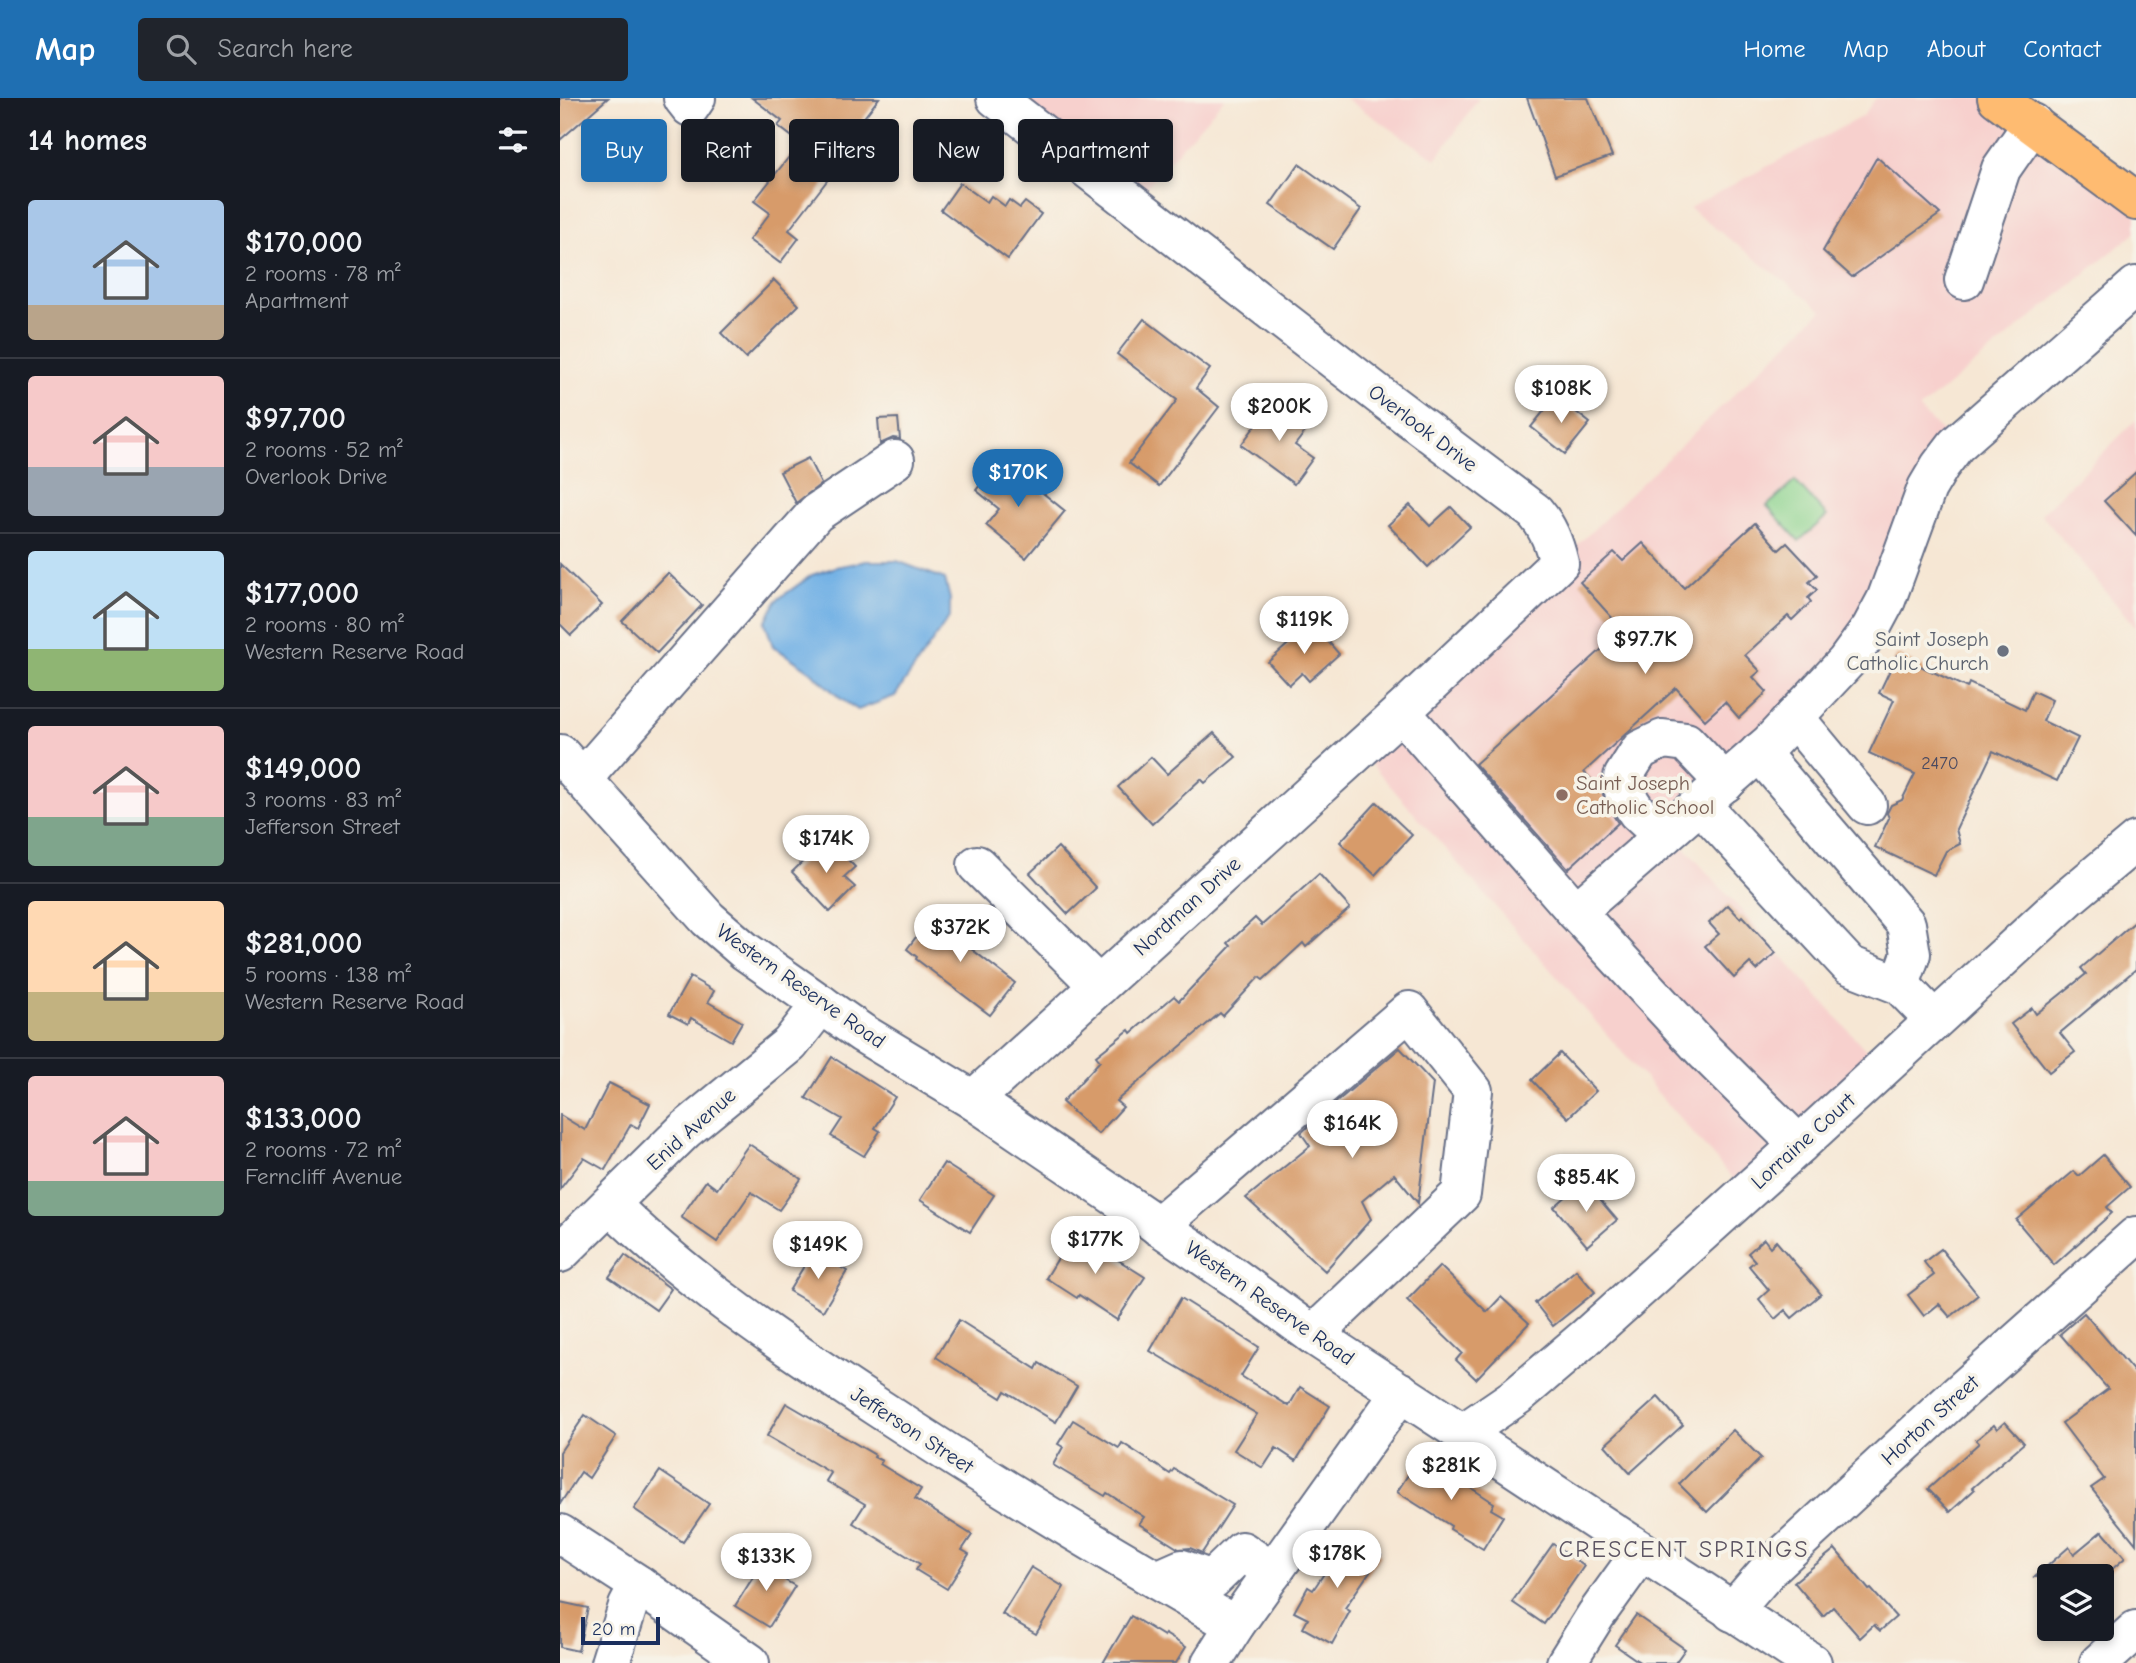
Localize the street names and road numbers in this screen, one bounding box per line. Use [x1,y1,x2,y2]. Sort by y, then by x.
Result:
street label: Overlook Drive [1364,379,1482,477]
street label: Nordman Drive [1129,852,1245,960]
street label: Western Reserve Road [712,919,890,1053]
street label: Enid Avenue [642,1083,740,1175]
street label: Lorraine Court [1746,1087,1861,1194]
street label: Western Reserve Road [1181,1236,1359,1370]
street label: Horton Street [1877,1369,1984,1470]
street label: Jefferson Street [846,1381,979,1479]

